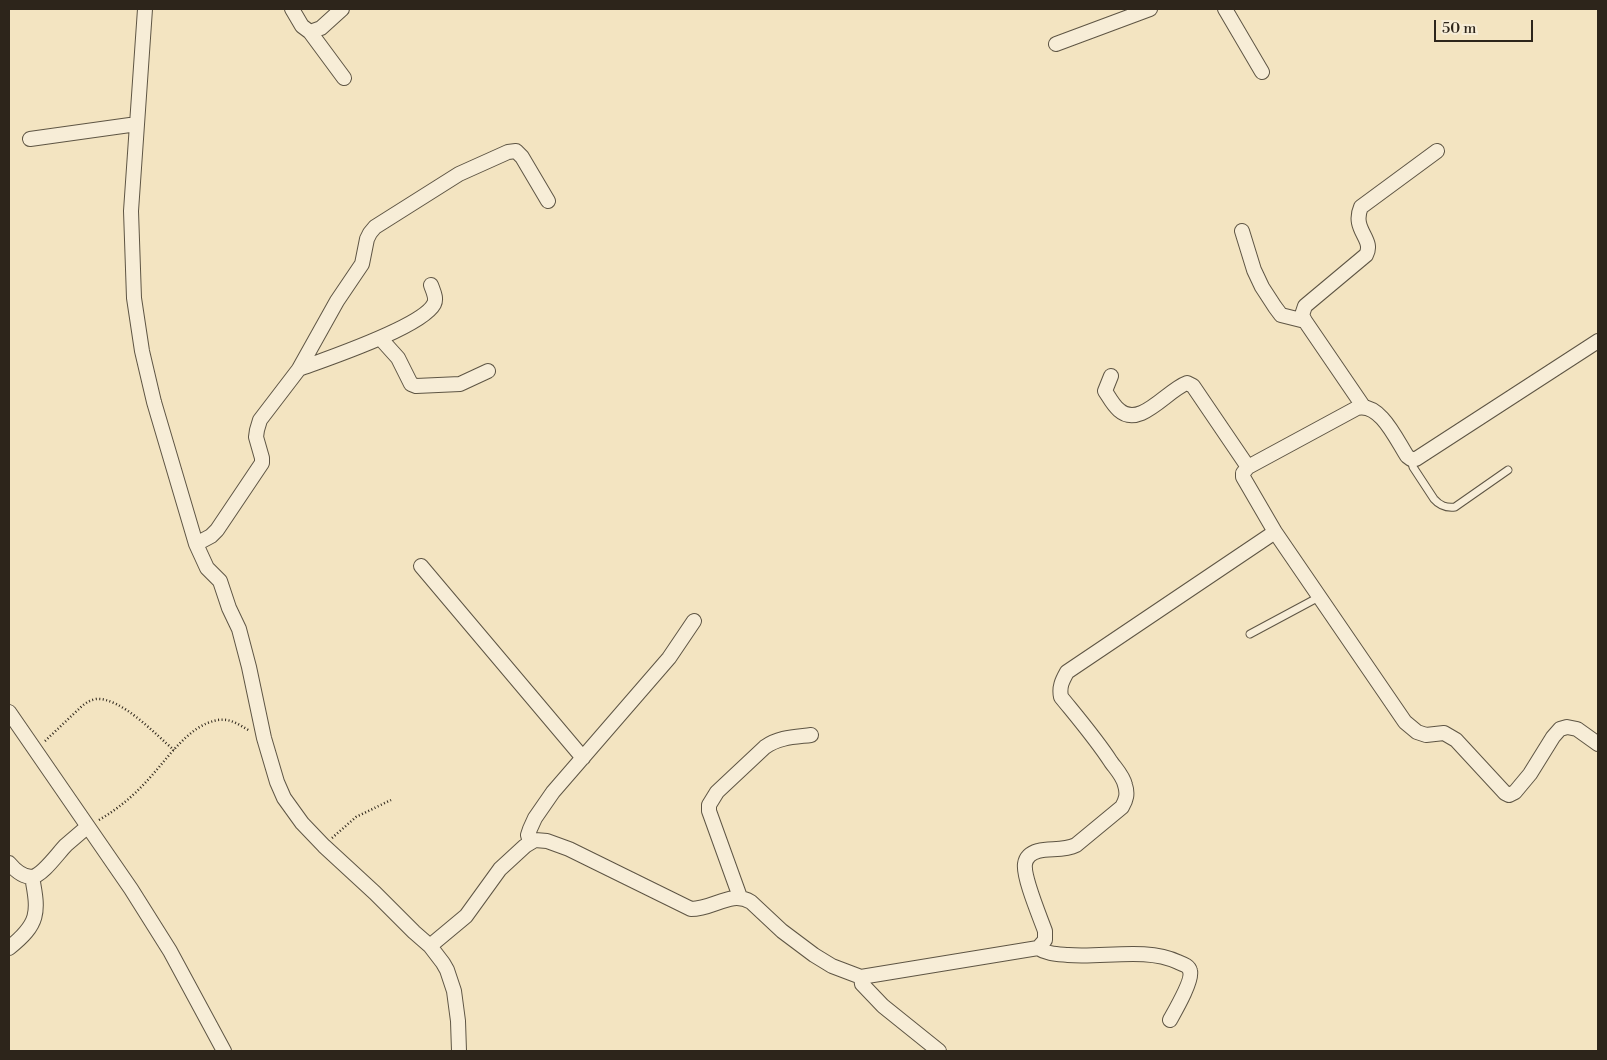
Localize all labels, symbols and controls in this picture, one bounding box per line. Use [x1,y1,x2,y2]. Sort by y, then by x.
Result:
scale bar [1437,10,1536,42]
text: 50 m [1442,19,1476,38]

